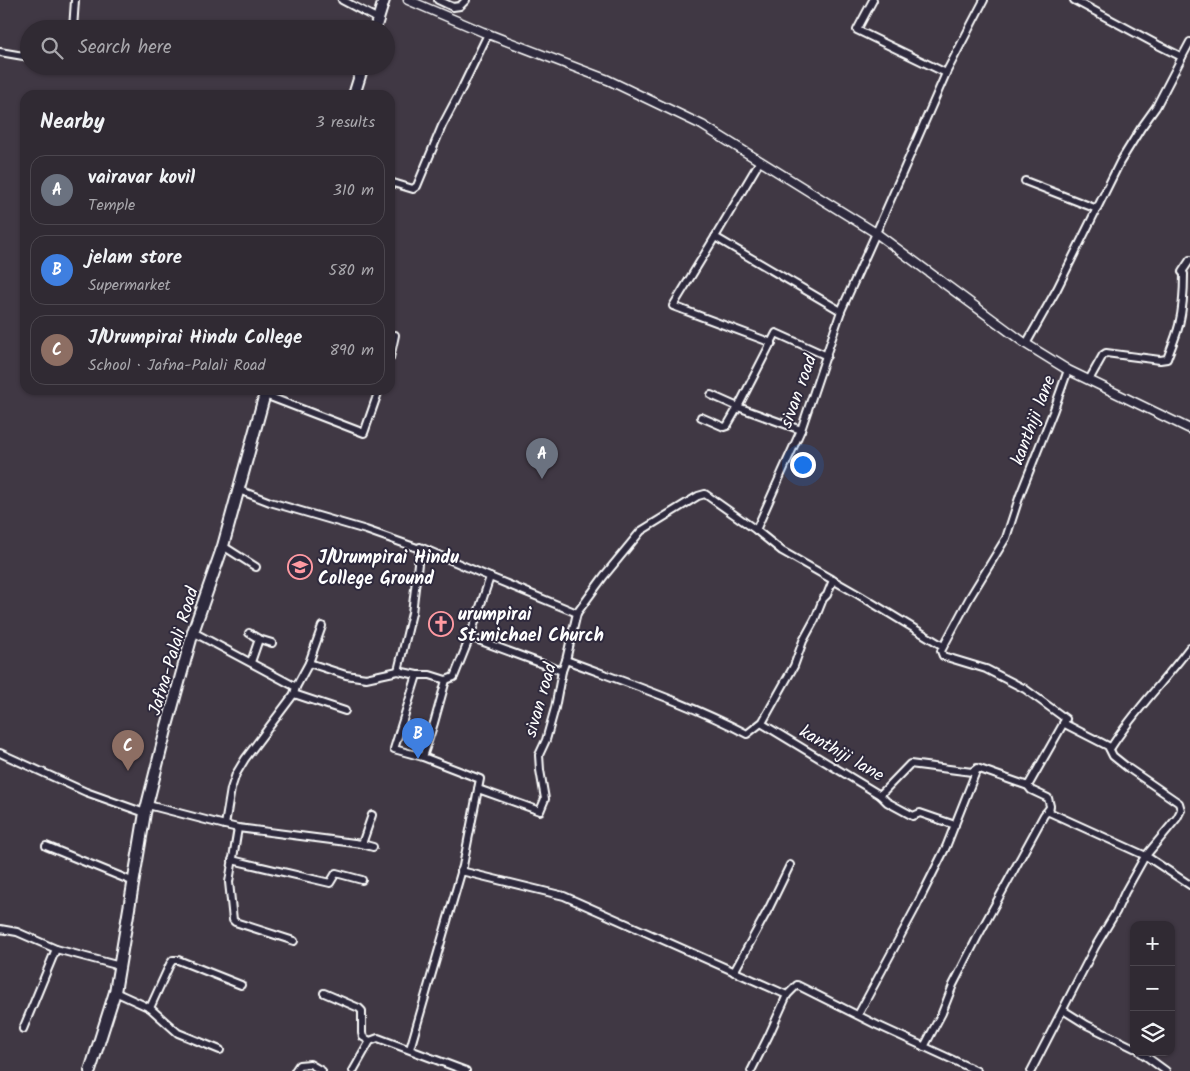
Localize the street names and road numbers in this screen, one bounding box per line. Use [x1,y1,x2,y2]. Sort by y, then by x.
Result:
street label: sivan road [773,350,826,432]
street label: kanthiji lane [1004,371,1065,470]
street label: Jafna-Palali Road [141,583,208,719]
street label: sivan road [517,659,566,741]
street label: kanthiji lane [793,718,889,790]

